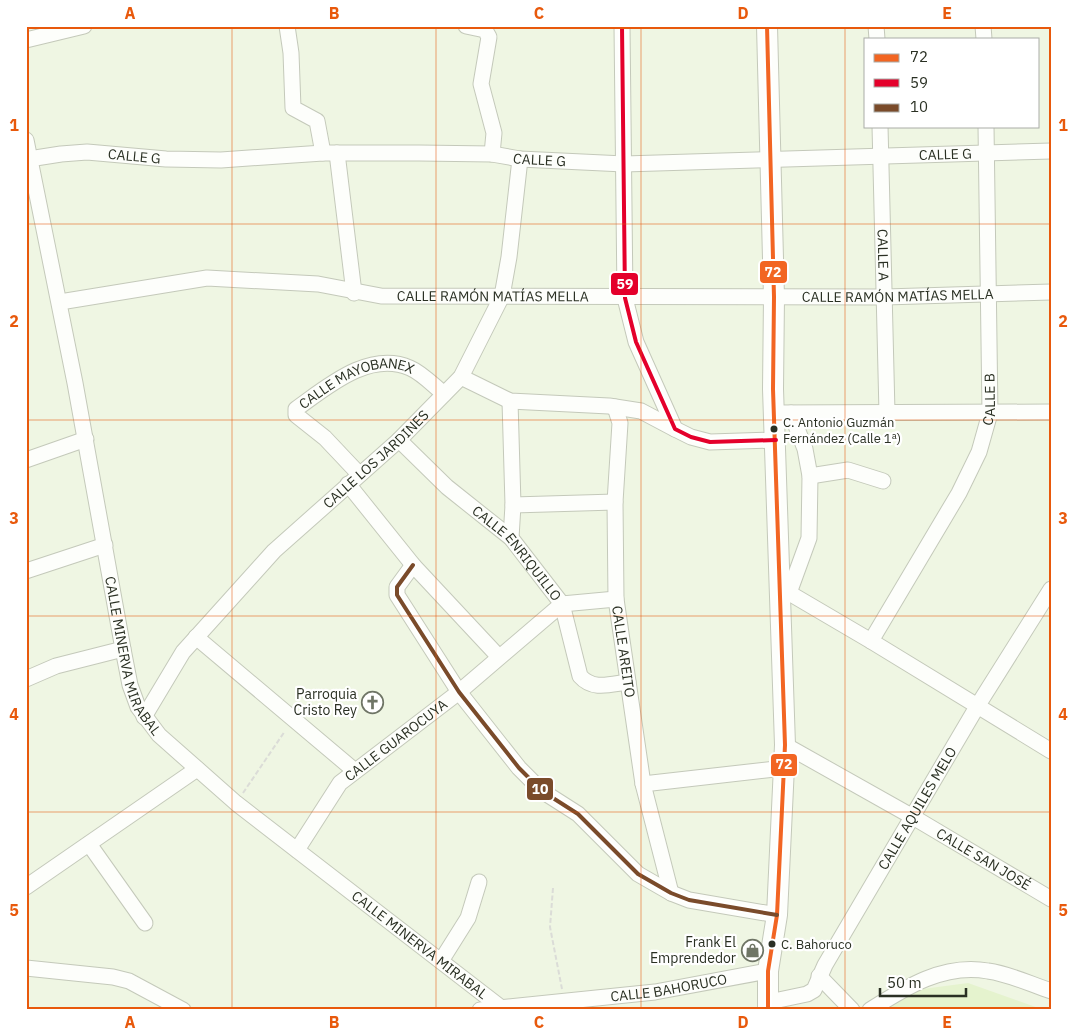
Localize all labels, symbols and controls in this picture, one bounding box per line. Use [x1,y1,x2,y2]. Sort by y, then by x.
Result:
text: A [125,3,136,23]
text: B [329,3,340,23]
text: C [534,3,544,23]
text: D [737,3,749,23]
text: E [942,3,952,23]
legend [864,38,1040,128]
text: 72 [910,47,928,66]
text: 59 [910,73,928,92]
text: 10 [910,97,928,116]
text: 1 [9,115,19,135]
text: 1 [1058,115,1068,135]
street label: CALLE G [919,144,972,164]
street label: CALLE G [107,145,162,167]
street label: CALLE G [512,149,566,170]
street label: CALLE A [874,229,893,281]
line badge: 72 [759,260,788,284]
text: 72 [765,263,781,281]
line badge: 59 [610,272,639,296]
text: 59 [617,275,633,293]
street label: CALLE RAMÓN MATÍAS MELLA [802,285,994,306]
street label: CALLE RAMÓN MATÍAS MELLA [397,286,589,305]
text: 2 [9,311,19,331]
text: 2 [1058,311,1068,331]
street label: CALLE MAYOBANEX [295,354,418,413]
street label: CALLE B [978,373,999,427]
street label: CALLE LOS JARDINES [319,406,433,512]
place label: C. Antonio Guzmán Fernández (Calle 1ª) [783,414,901,447]
marker: C. Antonio Guzmán Fernández (Calle 1ª) [769,424,779,434]
street label: CALLE ENRIQUILLO [468,502,565,605]
text: 3 [9,508,19,528]
text: 3 [1058,508,1068,528]
street label: CALLE MINERVA MIRABAL [101,575,165,739]
street label: CALLE AREITO [608,604,639,699]
place label: Parroquia Cristo Rey [294,685,358,719]
church icon: Parroquia Cristo Rey [361,690,385,714]
street label: CALLE GUAROCUYA [341,695,451,785]
text: 4 [9,704,19,724]
text: 4 [1058,704,1068,724]
street label: CALLE AQUILES MELO [874,743,960,873]
line badge: 72 [770,753,798,777]
text: 72 [776,755,792,773]
line badge: 10 [526,777,554,801]
text: 10 [532,780,548,798]
street label: CALLE SAN JOSÉ [933,824,1035,894]
street label: CALLE MINERVA MIRABAL [348,887,491,1003]
text: 5 [9,900,19,920]
text: 5 [1058,900,1068,920]
place label: Frank El Emprendedor [650,933,736,967]
place label: C. Bahoruco [781,936,852,953]
shop icon: Frank El Emprendedor [740,938,764,962]
marker: C. Bahoruco [767,939,777,949]
scale bar [880,966,966,998]
street label: CALLE BAHORUCO [610,970,728,1006]
text: 50 m [887,973,922,992]
text: A [125,1012,136,1032]
text: B [329,1012,340,1032]
text: C [534,1012,544,1032]
text: D [737,1012,749,1032]
text: E [942,1012,952,1032]

